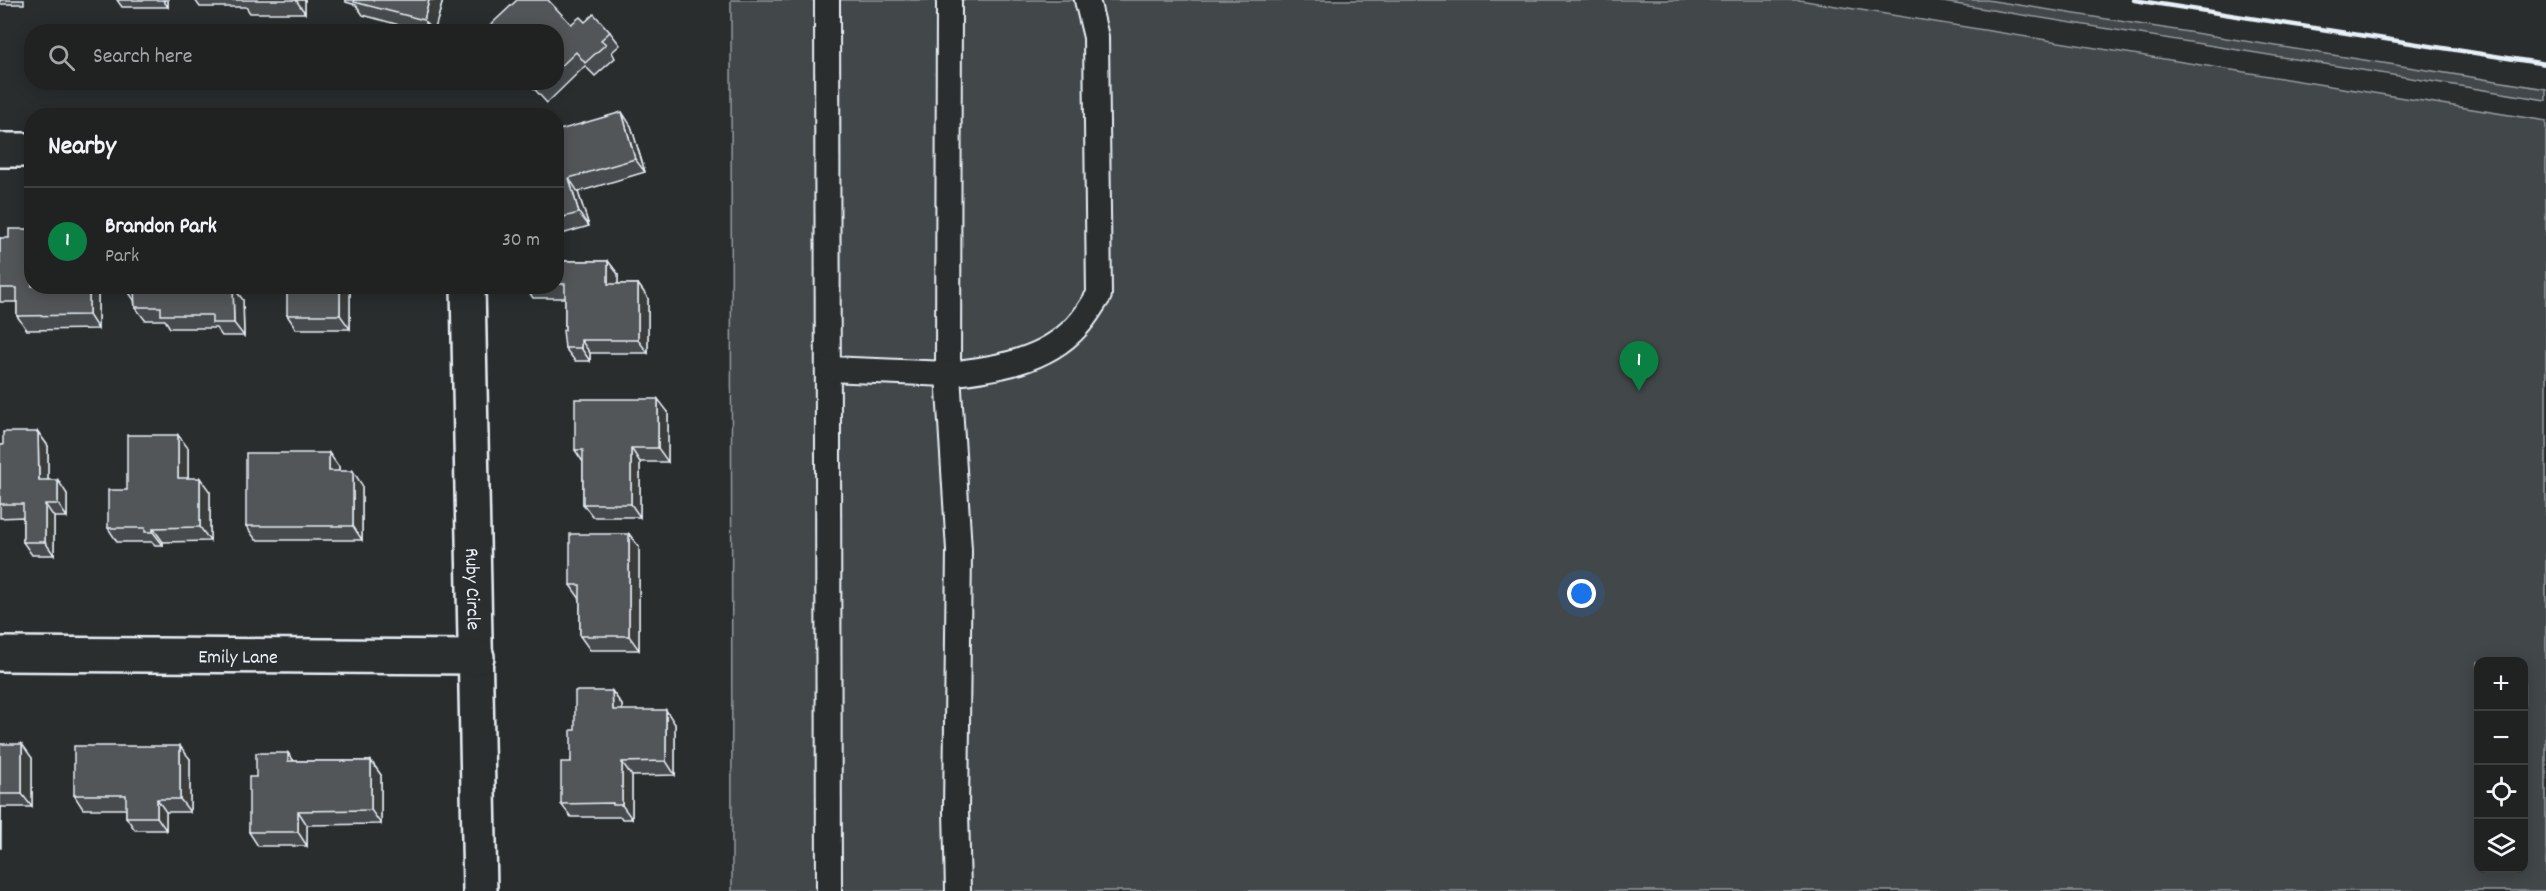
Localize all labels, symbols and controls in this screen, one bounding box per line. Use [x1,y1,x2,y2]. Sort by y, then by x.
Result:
search box [24,24,564,90]
icon: search [45,41,78,74]
text: Search here [93,42,192,73]
text: Nearby [48,129,116,166]
text: Brandon Park [105,212,217,243]
text: 1 [65,227,70,255]
text: 30 m [502,227,540,255]
text: Park [105,243,139,271]
pin: 1 [1620,342,1658,391]
street label: Ruby Circle [456,548,486,631]
your location [1567,579,1596,608]
street label: Emily Lane [198,644,278,673]
map controls [2474,657,2528,873]
button: + [2474,657,2528,711]
button: − [2474,711,2528,765]
button: locate [2474,765,2528,819]
button: layers [2474,819,2528,873]

